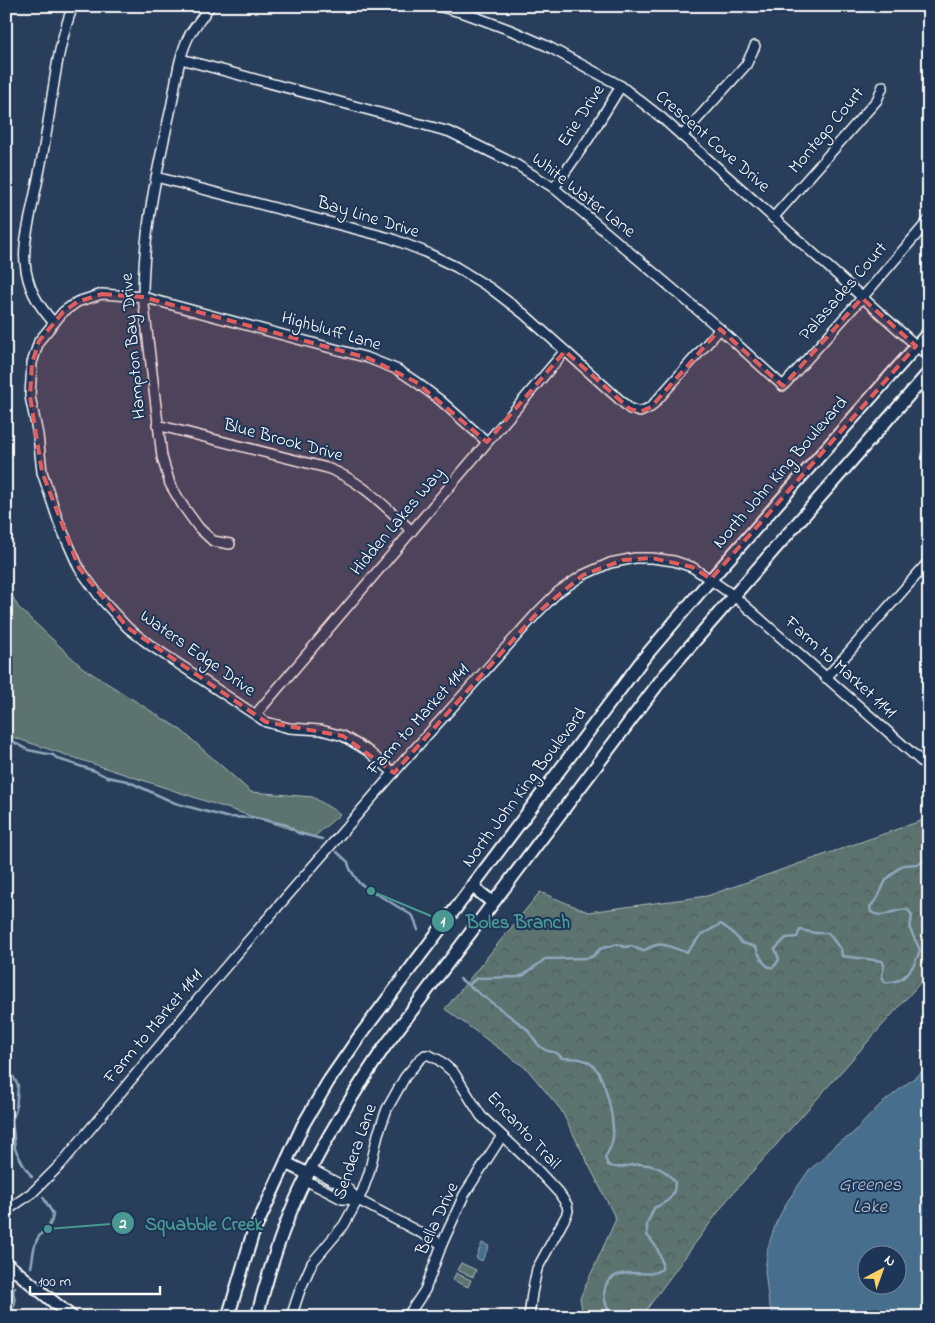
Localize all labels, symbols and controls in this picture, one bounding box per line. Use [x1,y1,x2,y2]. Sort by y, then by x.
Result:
street label: Erie Drive [552,79,612,152]
street label: Montego Court [783,82,872,181]
street label: Crescent Cove Drive [649,85,776,200]
street label: White Water Lane [526,147,641,245]
street label: Bay Line Drive [313,190,423,246]
street label: Palasades Court [794,237,894,347]
street label: Hampton Bay Drive [115,271,153,420]
street label: Highbluff Lane [278,305,385,360]
street label: North John King Boulevard [707,391,855,556]
street label: Blue Brook Drive [219,412,347,470]
street label: Hidden Lakes Way [345,462,451,582]
street label: Waters Edge Drive [133,604,261,705]
street label: Farm to Market 1141 [778,610,902,726]
street label: Farm to Market 1141 [361,658,477,782]
street label: North John King Boulevard [456,703,595,874]
callout: Boles Branch [431,904,580,938]
text: Boles Branch [465,910,570,937]
text: 1 [441,911,446,933]
street label: Farm to Market 1141 [98,964,210,1091]
street label: Encanto Trail [480,1086,566,1176]
street label: Sendera Lane [327,1100,385,1203]
water label: Greenes Lake [839,1172,902,1221]
street label: Bella Drive [409,1177,467,1261]
callout: Squabble Creek [110,1206,274,1240]
text: Squabble Creek [145,1212,264,1239]
text: 2 [118,1213,127,1235]
north arrow [858,1246,908,1296]
text: N [879,1250,900,1272]
scale bar [30,1263,160,1295]
text: 100 m [38,1271,71,1293]

